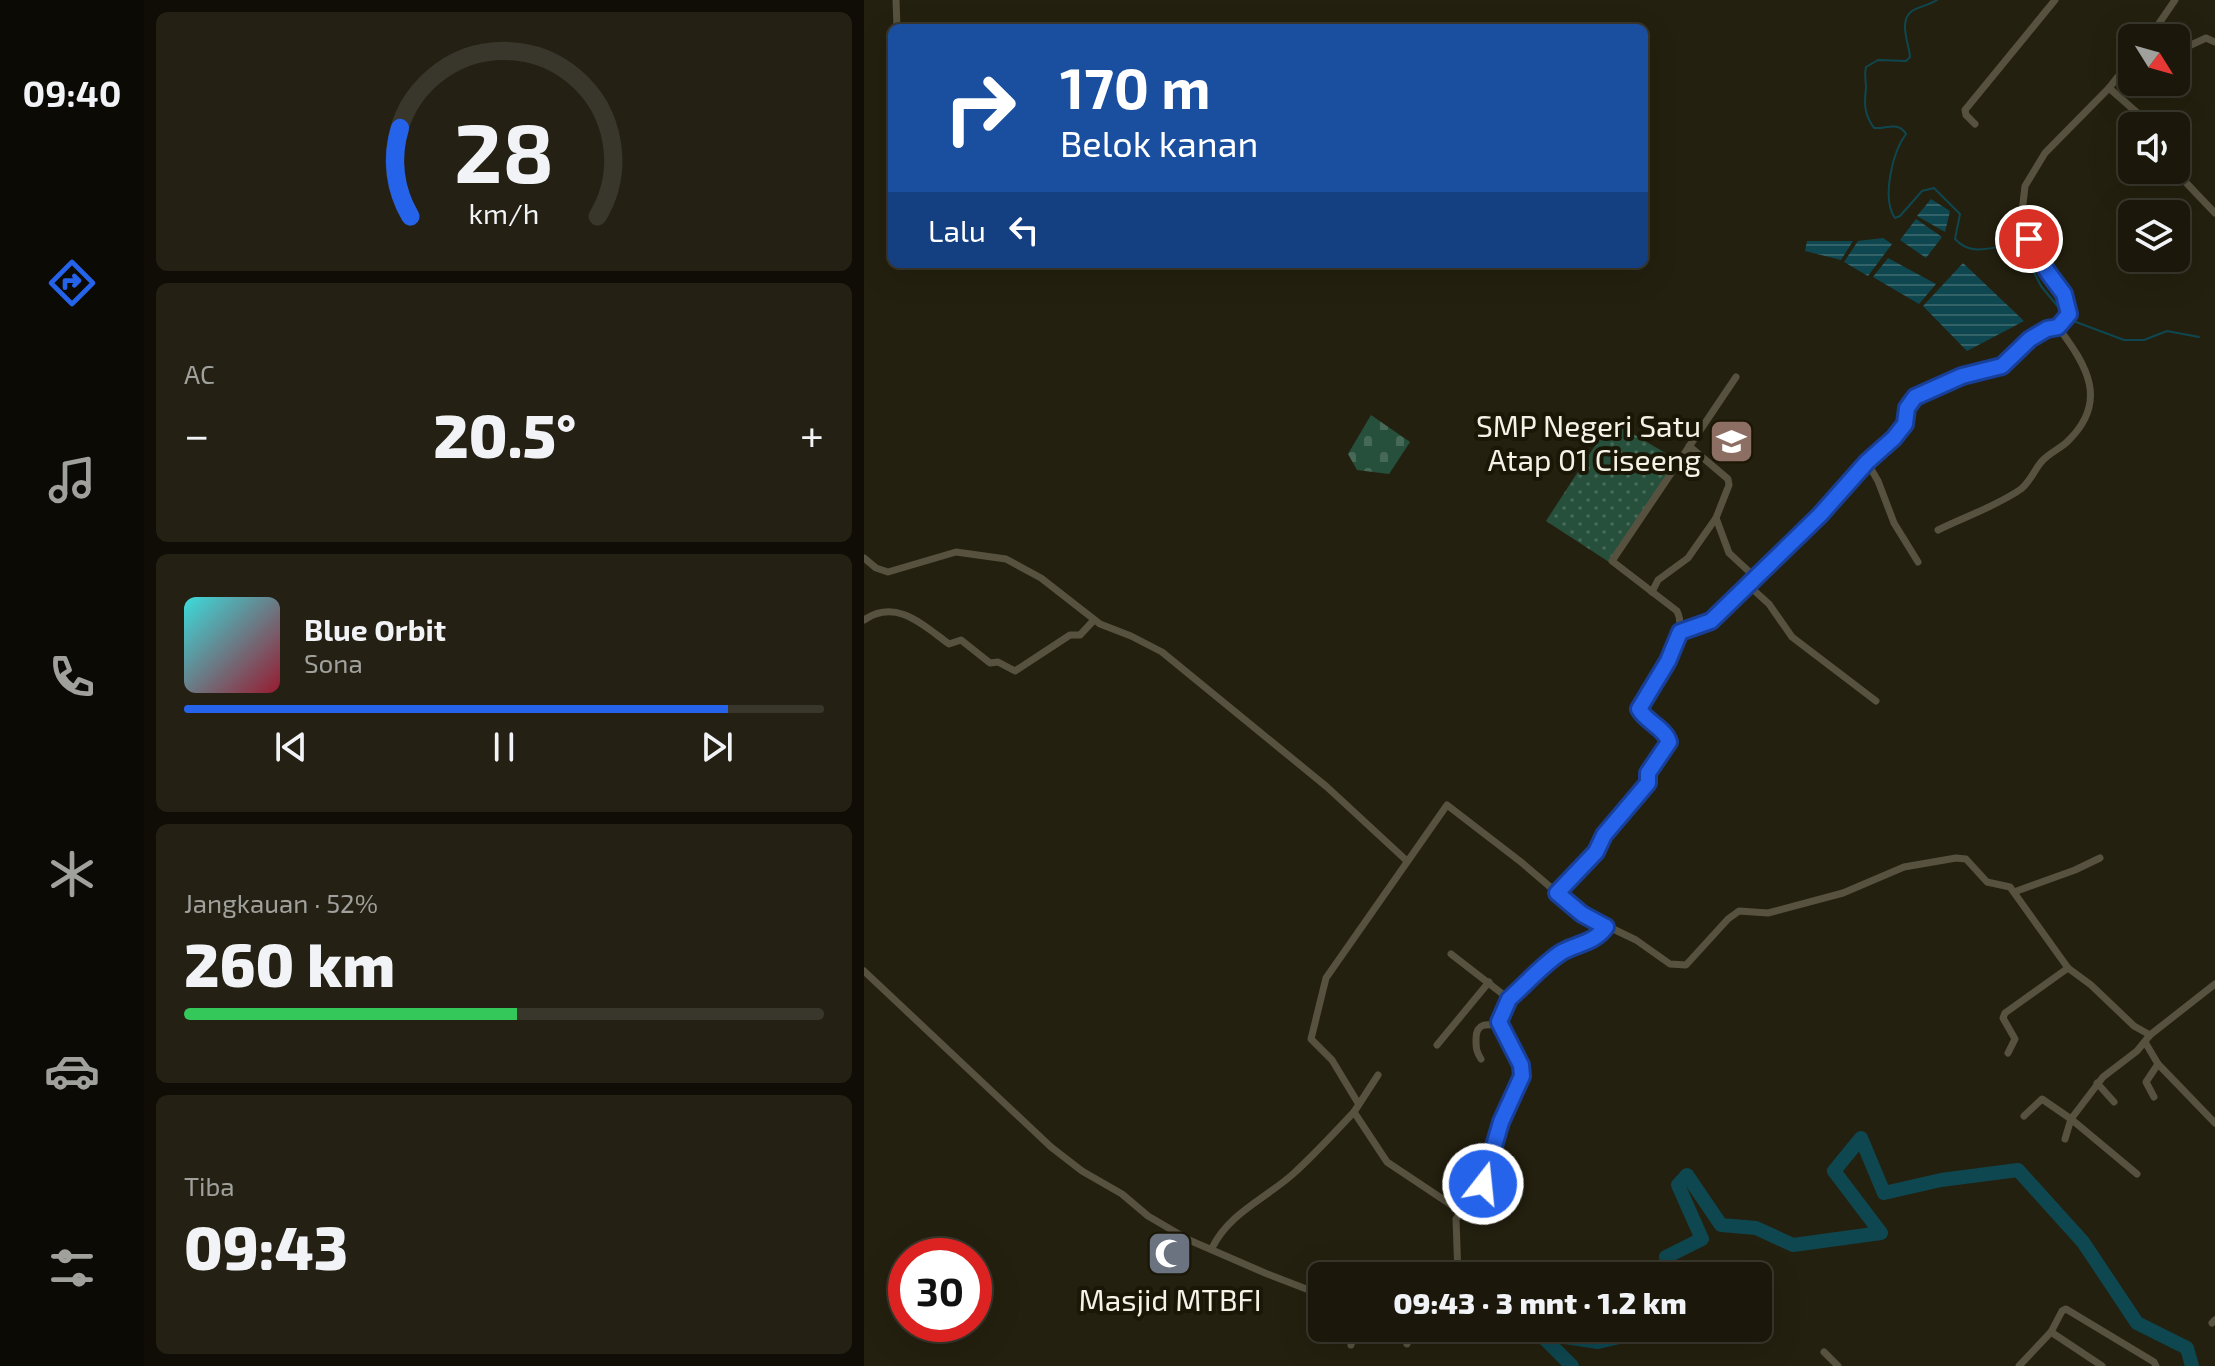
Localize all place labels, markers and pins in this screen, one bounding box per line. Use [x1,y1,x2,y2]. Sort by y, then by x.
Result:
pin [1995,205,2063,273]
place label: SMP Negeri Satu Atap 01 Ciseeng [1476,407,1701,477]
school or university icon: SMP Negeri Satu Atap 01 Ciseeng [1708,418,1756,466]
mosque icon: Masjid MTBFI [1146,1229,1194,1277]
place label: Masjid MTBFI [1078,1281,1262,1317]

